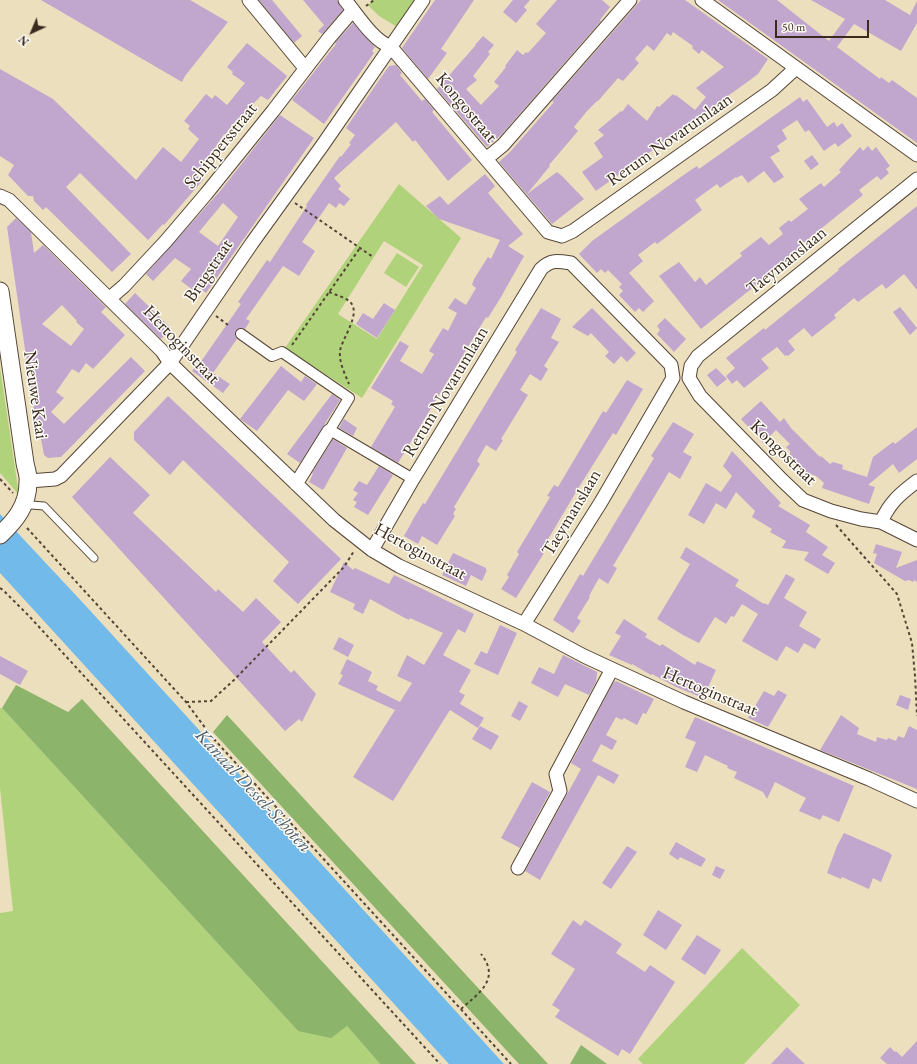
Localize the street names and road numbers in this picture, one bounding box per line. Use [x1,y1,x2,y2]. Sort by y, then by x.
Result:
street label: Kongostraat [430,69,502,147]
street label: Rerum Novarumlaan [603,89,737,191]
street label: Schippersstraat [180,99,262,193]
street label: Taeymanslaan [743,222,831,300]
street label: Brugstraat [180,235,238,307]
street label: Hertoginstraat [138,301,224,389]
street label: Rerum Novarumlaan [399,323,493,461]
street label: Nieuwe Kaai [18,350,52,440]
street label: Kongostraat [745,416,821,490]
street label: Taeymanslaan [538,466,606,560]
street label: Hertoginstraat [370,519,470,585]
street label: Hertoginstraat [659,662,761,722]

